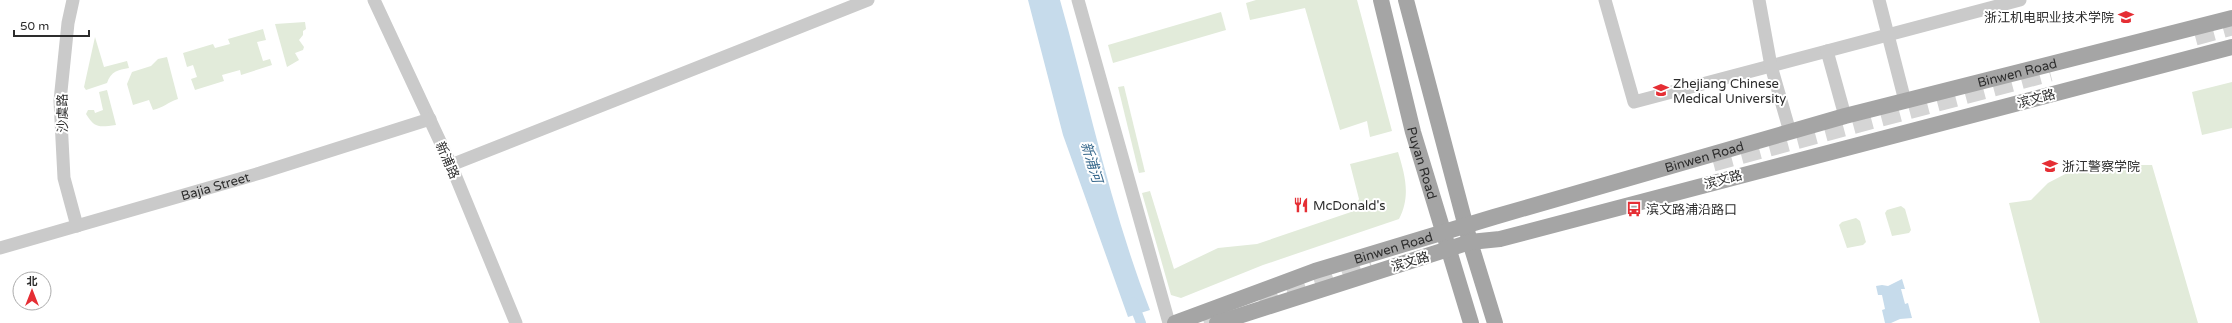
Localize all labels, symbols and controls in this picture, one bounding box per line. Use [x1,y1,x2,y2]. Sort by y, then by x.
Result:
school or university icon: 浙江机电职业技术学院 [2117,8,2135,26]
place label: 浙江机电职业技术学院 [1984,10,2114,26]
scale bar [14,12,89,38]
text: 50 m [20,19,49,33]
street label: Binwen Road [1976,56,2059,91]
place label: Zhejiang Chinese Medical University [1673,76,1786,107]
school or university icon: Zhejiang Chinese Medical University [1652,81,1670,99]
street label: 滨文路 [2015,86,2057,112]
street label: 沙虞路 [55,93,71,133]
street label: Puyan Road [1403,125,1440,201]
street label: 新浦路 [432,139,462,181]
street label: Binwen Road [1663,139,1746,176]
water label: 新浦河 [1077,140,1107,188]
school or university icon: 浙江警察学院 [2041,157,2059,175]
place label: 浙江警察学院 [2062,159,2140,175]
street label: 滨文路 [1702,167,1744,193]
street label: Bajia Street [179,169,252,204]
restaurant icon: McDonald's [1292,196,1310,214]
place label: McDonald's [1313,198,1386,214]
bus stop icon: 滨文路浦沿路口 [1625,200,1643,218]
place label: 滨文路浦沿路口 [1646,202,1737,218]
street label: Binwen Road [1352,229,1435,268]
street label: 滨文路 [1389,249,1431,275]
north arrow [12,271,52,311]
text: 北 [27,275,38,288]

